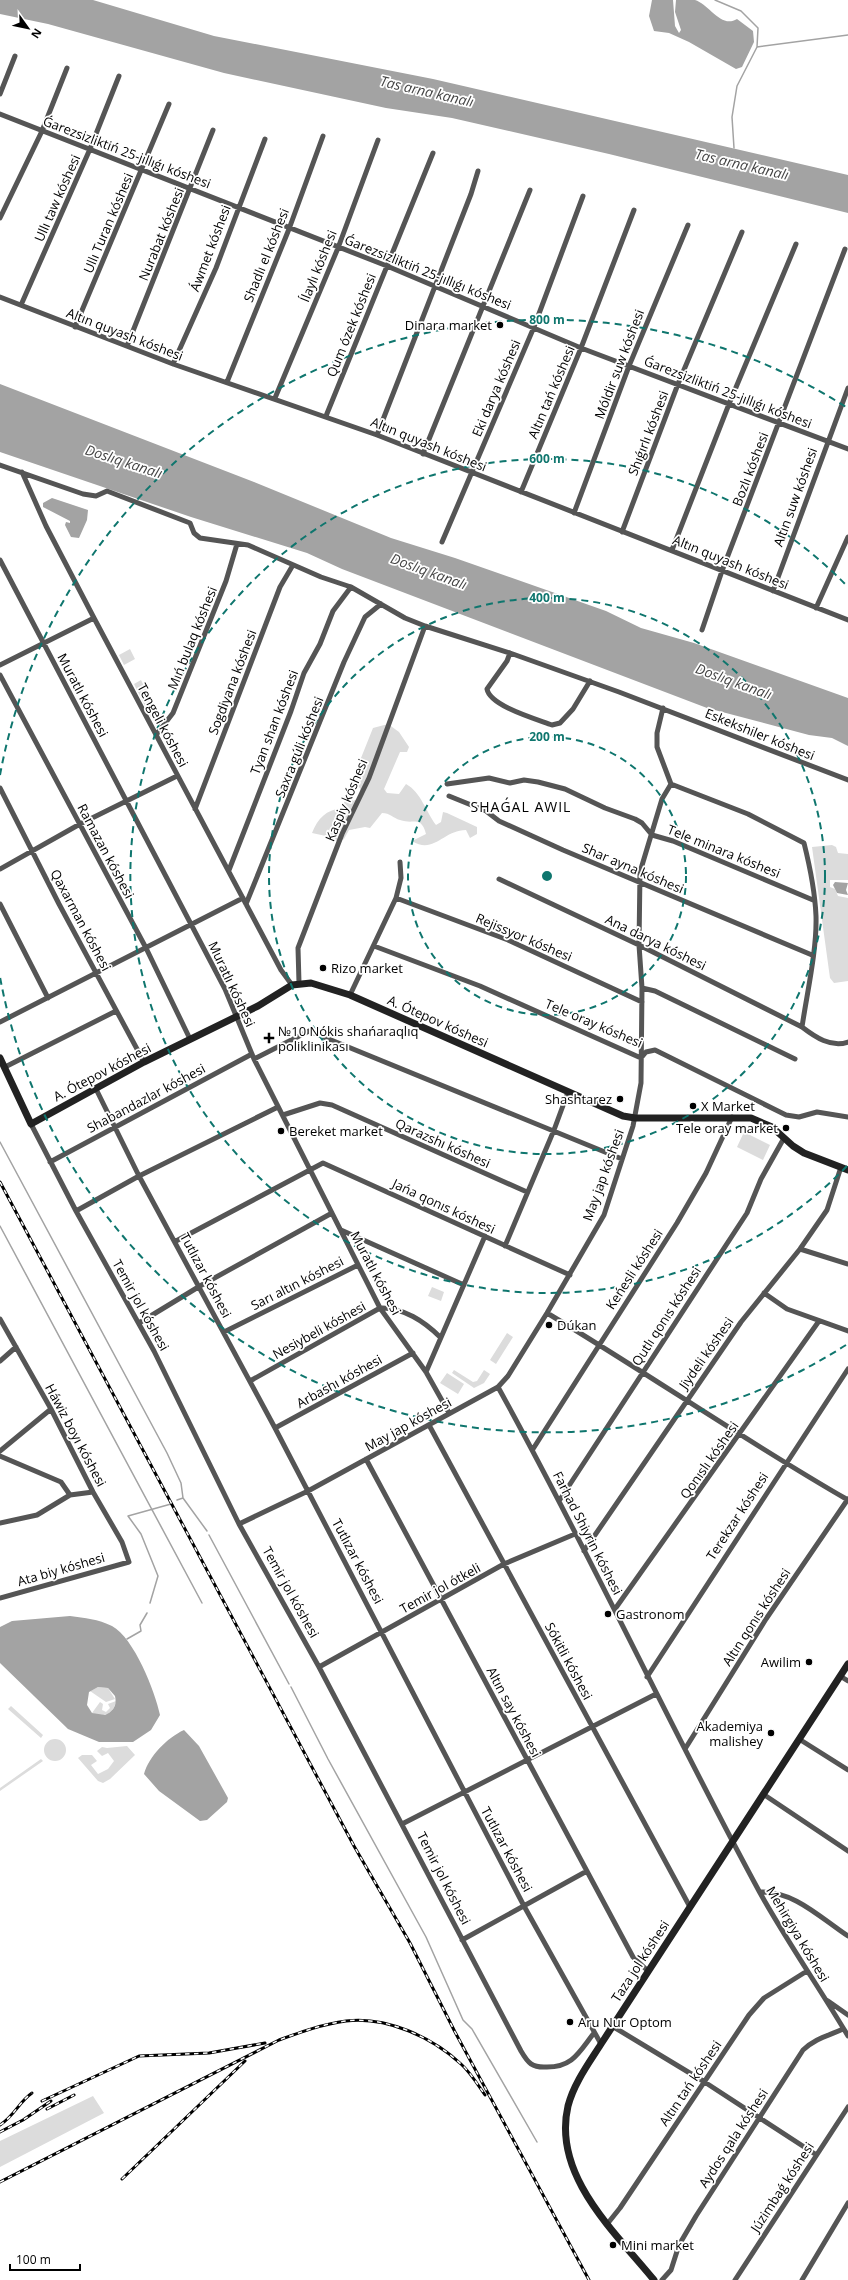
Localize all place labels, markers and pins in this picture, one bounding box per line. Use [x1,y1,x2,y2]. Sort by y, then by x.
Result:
place label: Dinara market [405,316,492,334]
marker: Dinara market [495,320,505,330]
centre of rings [540,869,554,883]
place label: Rizo market [331,959,403,977]
marker: Rizo market [318,963,328,973]
place label: №10 Nókis shańaraqlıq poliklinikası [278,1022,418,1055]
marker: №10 Nókis shańaraqlıq poliklinikası [263,1032,275,1044]
place label: Shashtarez [545,1090,612,1108]
marker: Shashtarez [615,1094,625,1104]
place label: X Market [701,1097,755,1115]
marker: X Market [688,1101,698,1111]
place label: Tele oray market [676,1119,778,1137]
place label: Bereket market [289,1122,383,1140]
marker: Tele oray market [781,1123,791,1133]
marker: Bereket market [276,1126,286,1136]
place label: Dúkan [557,1316,596,1334]
marker: Dúkan [544,1320,554,1330]
place label: Gastronom [616,1605,684,1623]
marker: Gastronom [603,1609,613,1619]
place label: Awilim [761,1653,801,1671]
marker: Awilim [804,1657,814,1667]
place label: Akademiya malishey [696,1717,763,1750]
marker: Akademiya malishey [766,1728,776,1738]
place label: Aru Nur Optom [578,2013,672,2031]
marker: Aru Nur Optom [565,2017,575,2027]
place label: Mini market [621,2236,694,2254]
marker: Mini market [608,2240,618,2250]

